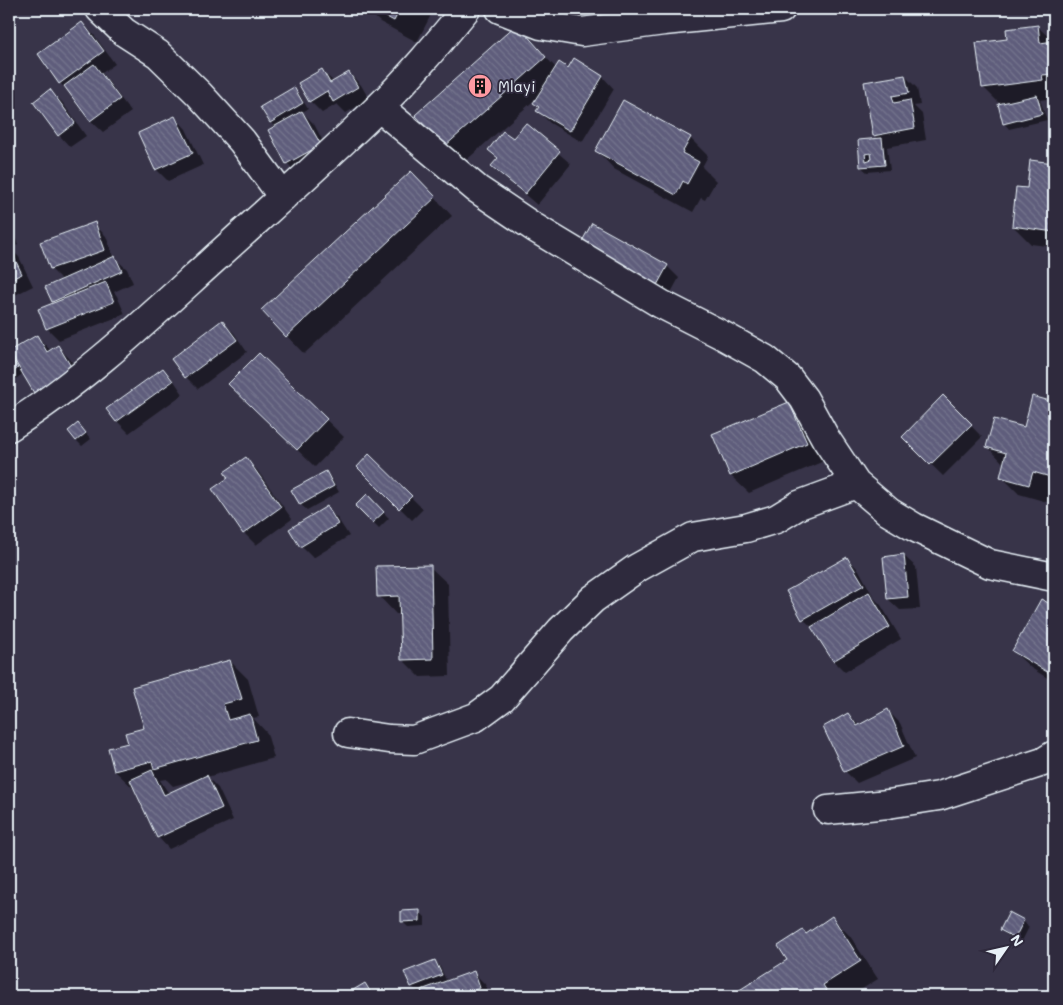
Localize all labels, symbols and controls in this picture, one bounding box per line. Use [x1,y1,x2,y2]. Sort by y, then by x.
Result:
building icon: Mlayi [467,73,493,99]
place label: Mlayi [498,76,536,96]
north arrow [980,922,1030,972]
text: N [1006,931,1028,950]

